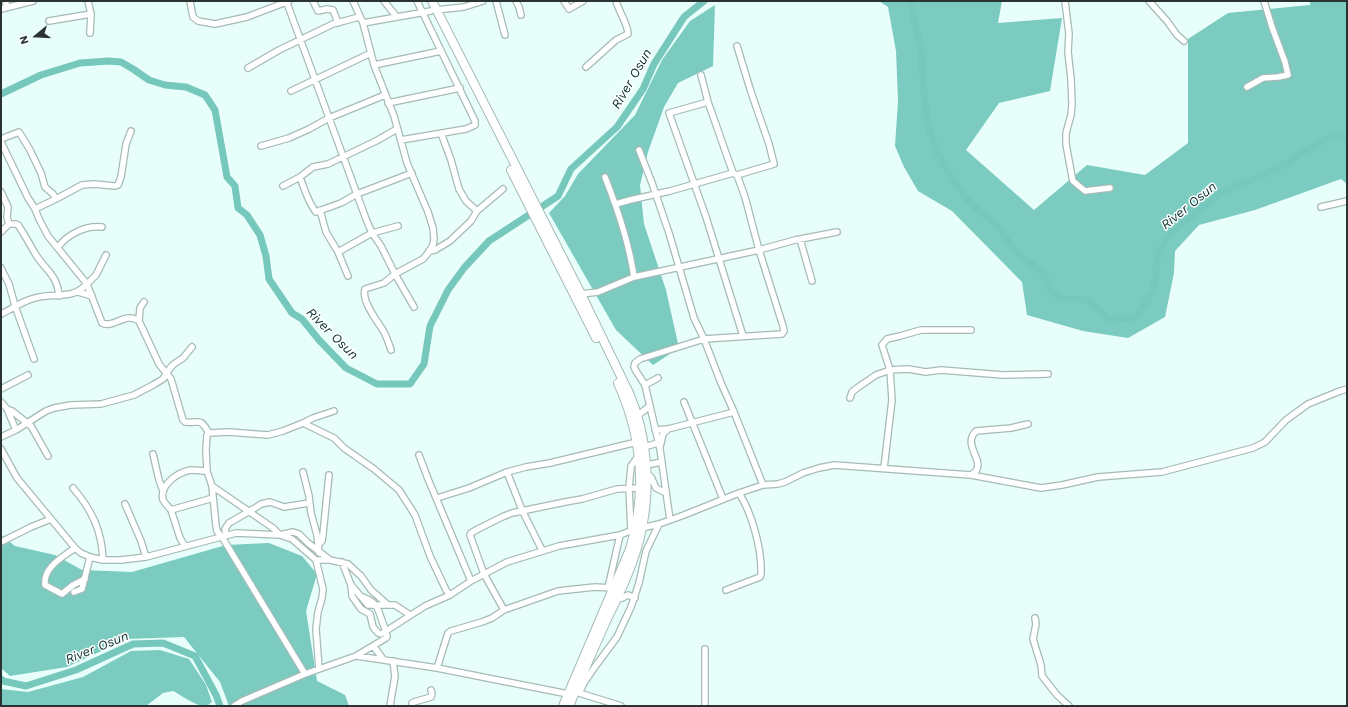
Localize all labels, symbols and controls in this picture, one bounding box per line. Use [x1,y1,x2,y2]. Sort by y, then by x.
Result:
north arrow [16,16,56,56]
text: N [17,34,32,46]
water label: River Osun [609,46,655,112]
water label: River Osun [1158,179,1220,233]
water label: River Osun [303,305,361,363]
water label: River Osun [63,628,131,668]

